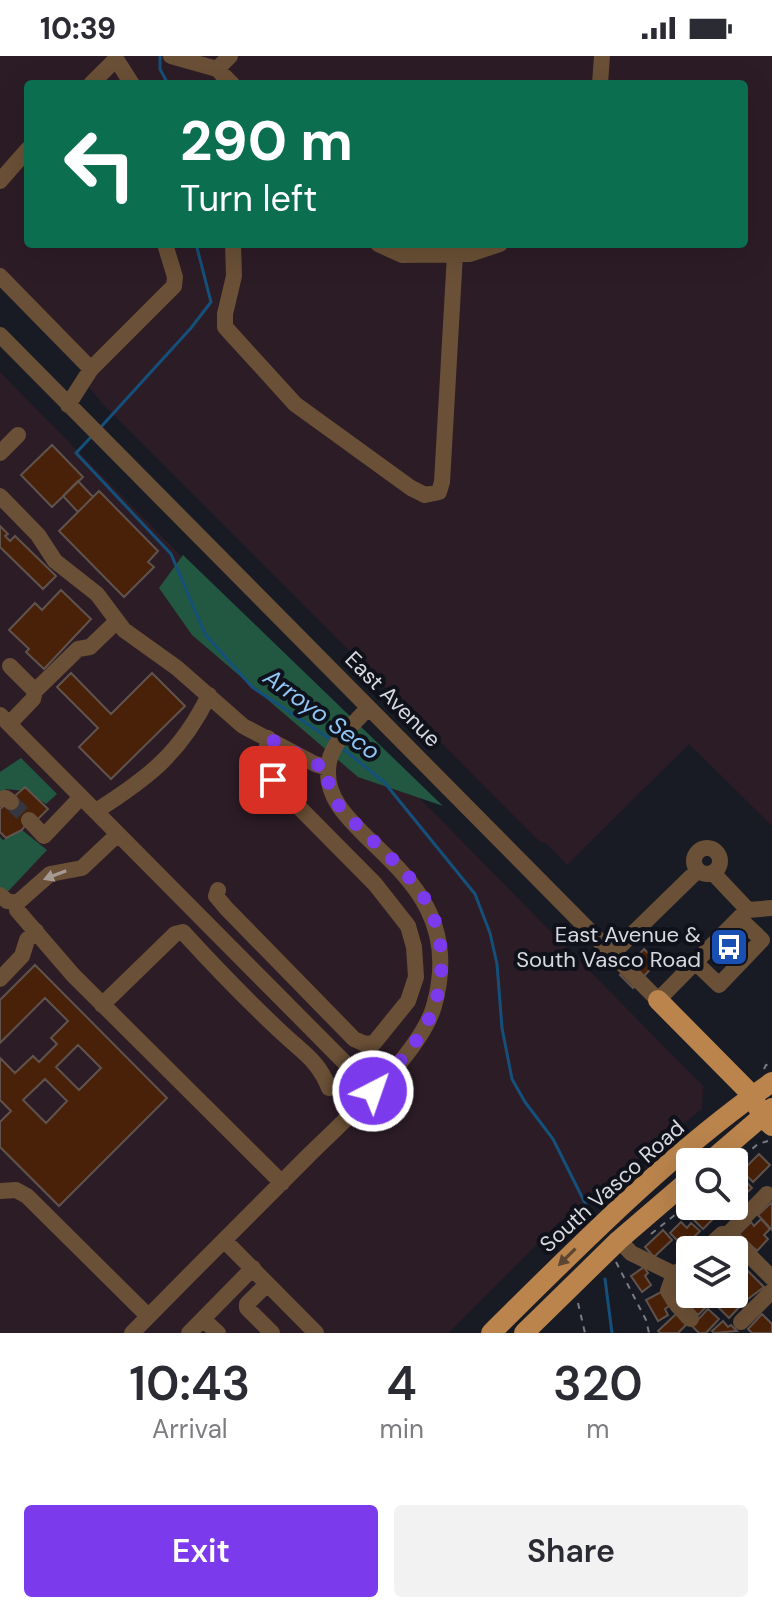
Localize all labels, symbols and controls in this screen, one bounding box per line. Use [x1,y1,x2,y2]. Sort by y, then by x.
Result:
text: 10:39 [40,9,116,48]
text: 290 m [180,104,353,177]
icon: left [48,112,152,216]
text: Turn left [180,175,317,222]
street label: East Avenue [339,645,447,753]
water label: Arroyo Seco [257,661,386,767]
pin [239,746,307,814]
icon: arrive [251,758,295,802]
one-way arrow [43,869,67,882]
place label: East Avenue & South Vasco Road [516,920,701,974]
bus stop icon: East Avenue & South Vasco Road [708,926,750,968]
position arrow [331,1049,415,1133]
street label: South Vasco Road [534,1113,690,1259]
map controls [676,1148,748,1308]
button: search [676,1148,748,1220]
button: layers [676,1236,748,1308]
one-way arrow [558,1247,577,1266]
text: 10:43 [129,1352,250,1415]
text: 4 [386,1352,417,1415]
text: 320 [553,1352,643,1415]
text: Arrival [152,1412,228,1446]
text: min [380,1412,424,1446]
text: m [586,1412,609,1446]
button: Exit [24,1505,378,1597]
button: Share [394,1505,748,1597]

